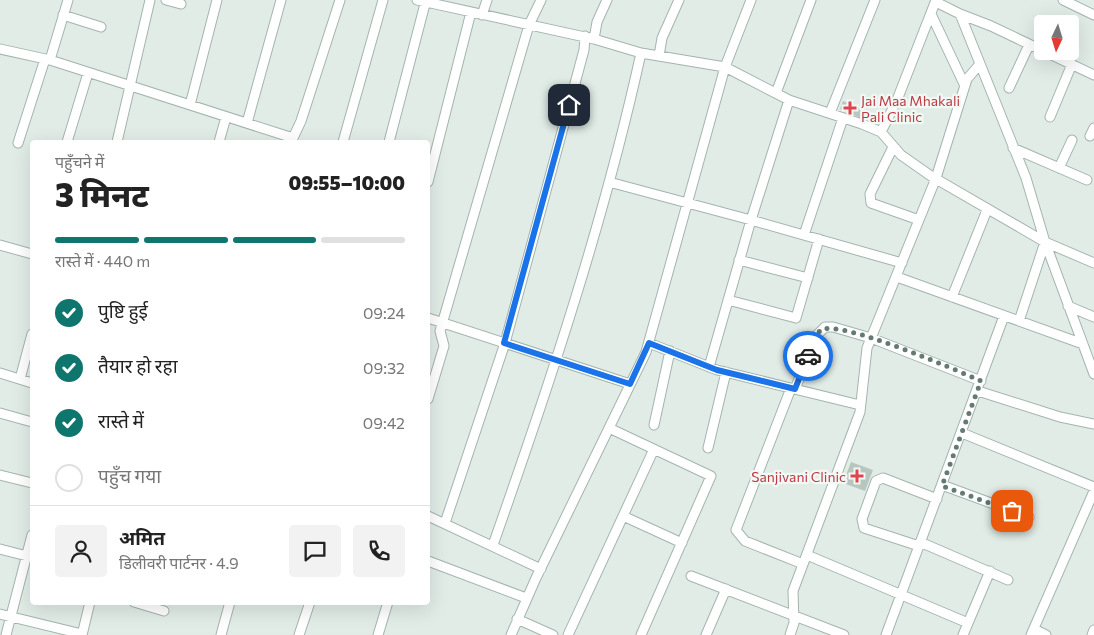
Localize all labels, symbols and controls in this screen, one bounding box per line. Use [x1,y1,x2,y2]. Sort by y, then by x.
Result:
north arrow [1034,15,1079,60]
map controls [1034,15,1079,60]
pin [548,84,590,126]
icon: home [555,91,583,119]
place label: Jai Maa Mhakali Pali Clinic [861,92,960,125]
marker: Jai Maa Mhakali Pali Clinic [843,101,857,115]
text: पहुँचने में [55,152,104,171]
text: 09:55–10:00 [288,171,405,194]
text: 3 मिनट [55,174,149,214]
text: रास्ते में · 440 m [55,251,150,270]
icon: check [55,299,83,327]
text: पुष्टि हुई [98,299,148,322]
text: 09:24 [363,303,405,322]
courier [783,331,833,381]
icon: car [794,342,822,370]
icon: check [55,354,83,382]
text: तैयार हो रहा [98,354,178,377]
text: 09:32 [363,358,405,377]
icon: check [55,409,83,437]
text: रास्ते में [98,409,144,432]
text: 09:42 [363,413,405,432]
text: पहुँच गया [98,464,161,487]
place label: Sanjivani Clinic [751,468,846,485]
marker: Sanjivani Clinic [850,469,864,483]
pin [991,490,1033,532]
icon: bag [998,497,1026,525]
button: person [55,525,107,577]
button: chat [289,525,341,577]
button: phone [353,525,405,577]
text: अमित [119,526,165,549]
text: डिलीवरी पार्टनर · 4.9 [119,553,239,572]

